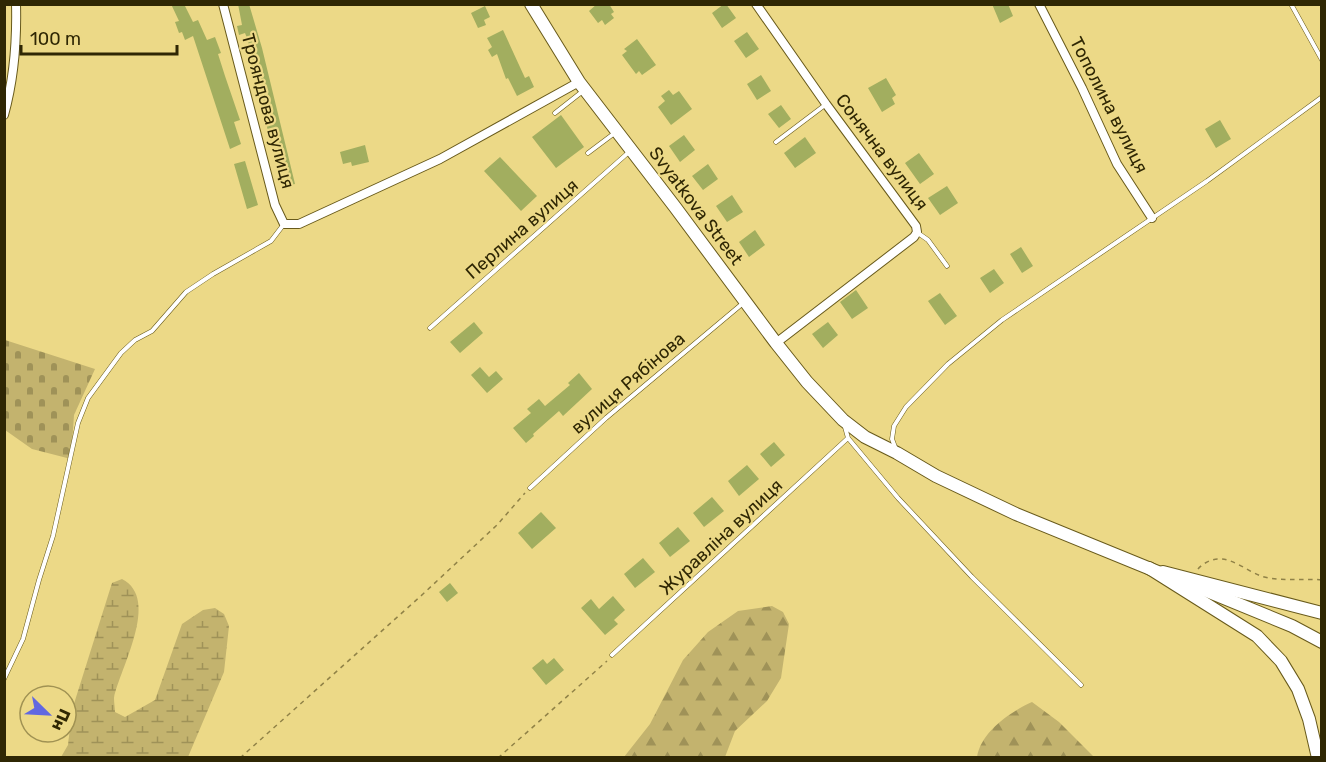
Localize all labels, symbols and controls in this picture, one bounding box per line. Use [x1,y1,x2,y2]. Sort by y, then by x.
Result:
scale bar [21,18,177,56]
text: 100 m [30,28,81,50]
street label: Трояндова вулиця [237,31,299,191]
street label: Тополина вулиця [1065,33,1153,177]
street label: Сонячна вулиця [831,89,933,215]
street label: Svyatkova Street [644,143,748,269]
street label: Перлина вулиця [461,174,583,284]
street label: вулиця Рябінова [567,328,689,438]
street label: Журавліна вулиця [655,474,787,600]
north arrow [18,684,78,744]
text: Пн [48,706,74,734]

